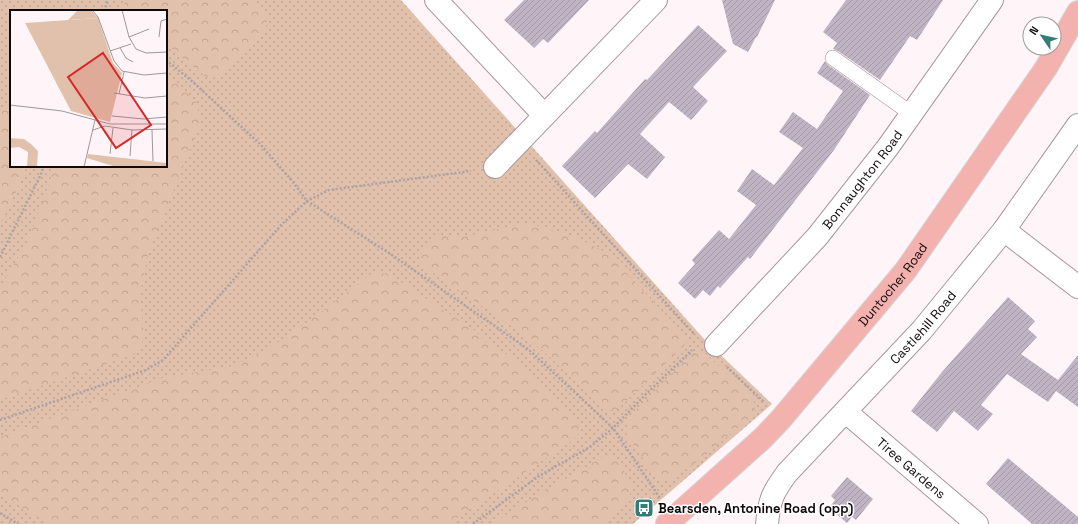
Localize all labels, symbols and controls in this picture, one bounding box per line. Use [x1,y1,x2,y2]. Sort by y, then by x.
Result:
inset map [10,10,167,167]
north arrow [1022,16,1062,56]
text: N [1026,23,1042,37]
street label: Bonnaughton Road [819,127,906,233]
street label: Duntocher Road [855,240,931,330]
street label: Castlehill Road [886,287,960,368]
street label: Tiree Gardens [873,434,949,503]
bus stop icon: Bearsden, Antonine Road (opp) [633,497,655,519]
place label: Bearsden, Antonine Road (opp) [658,500,853,517]

